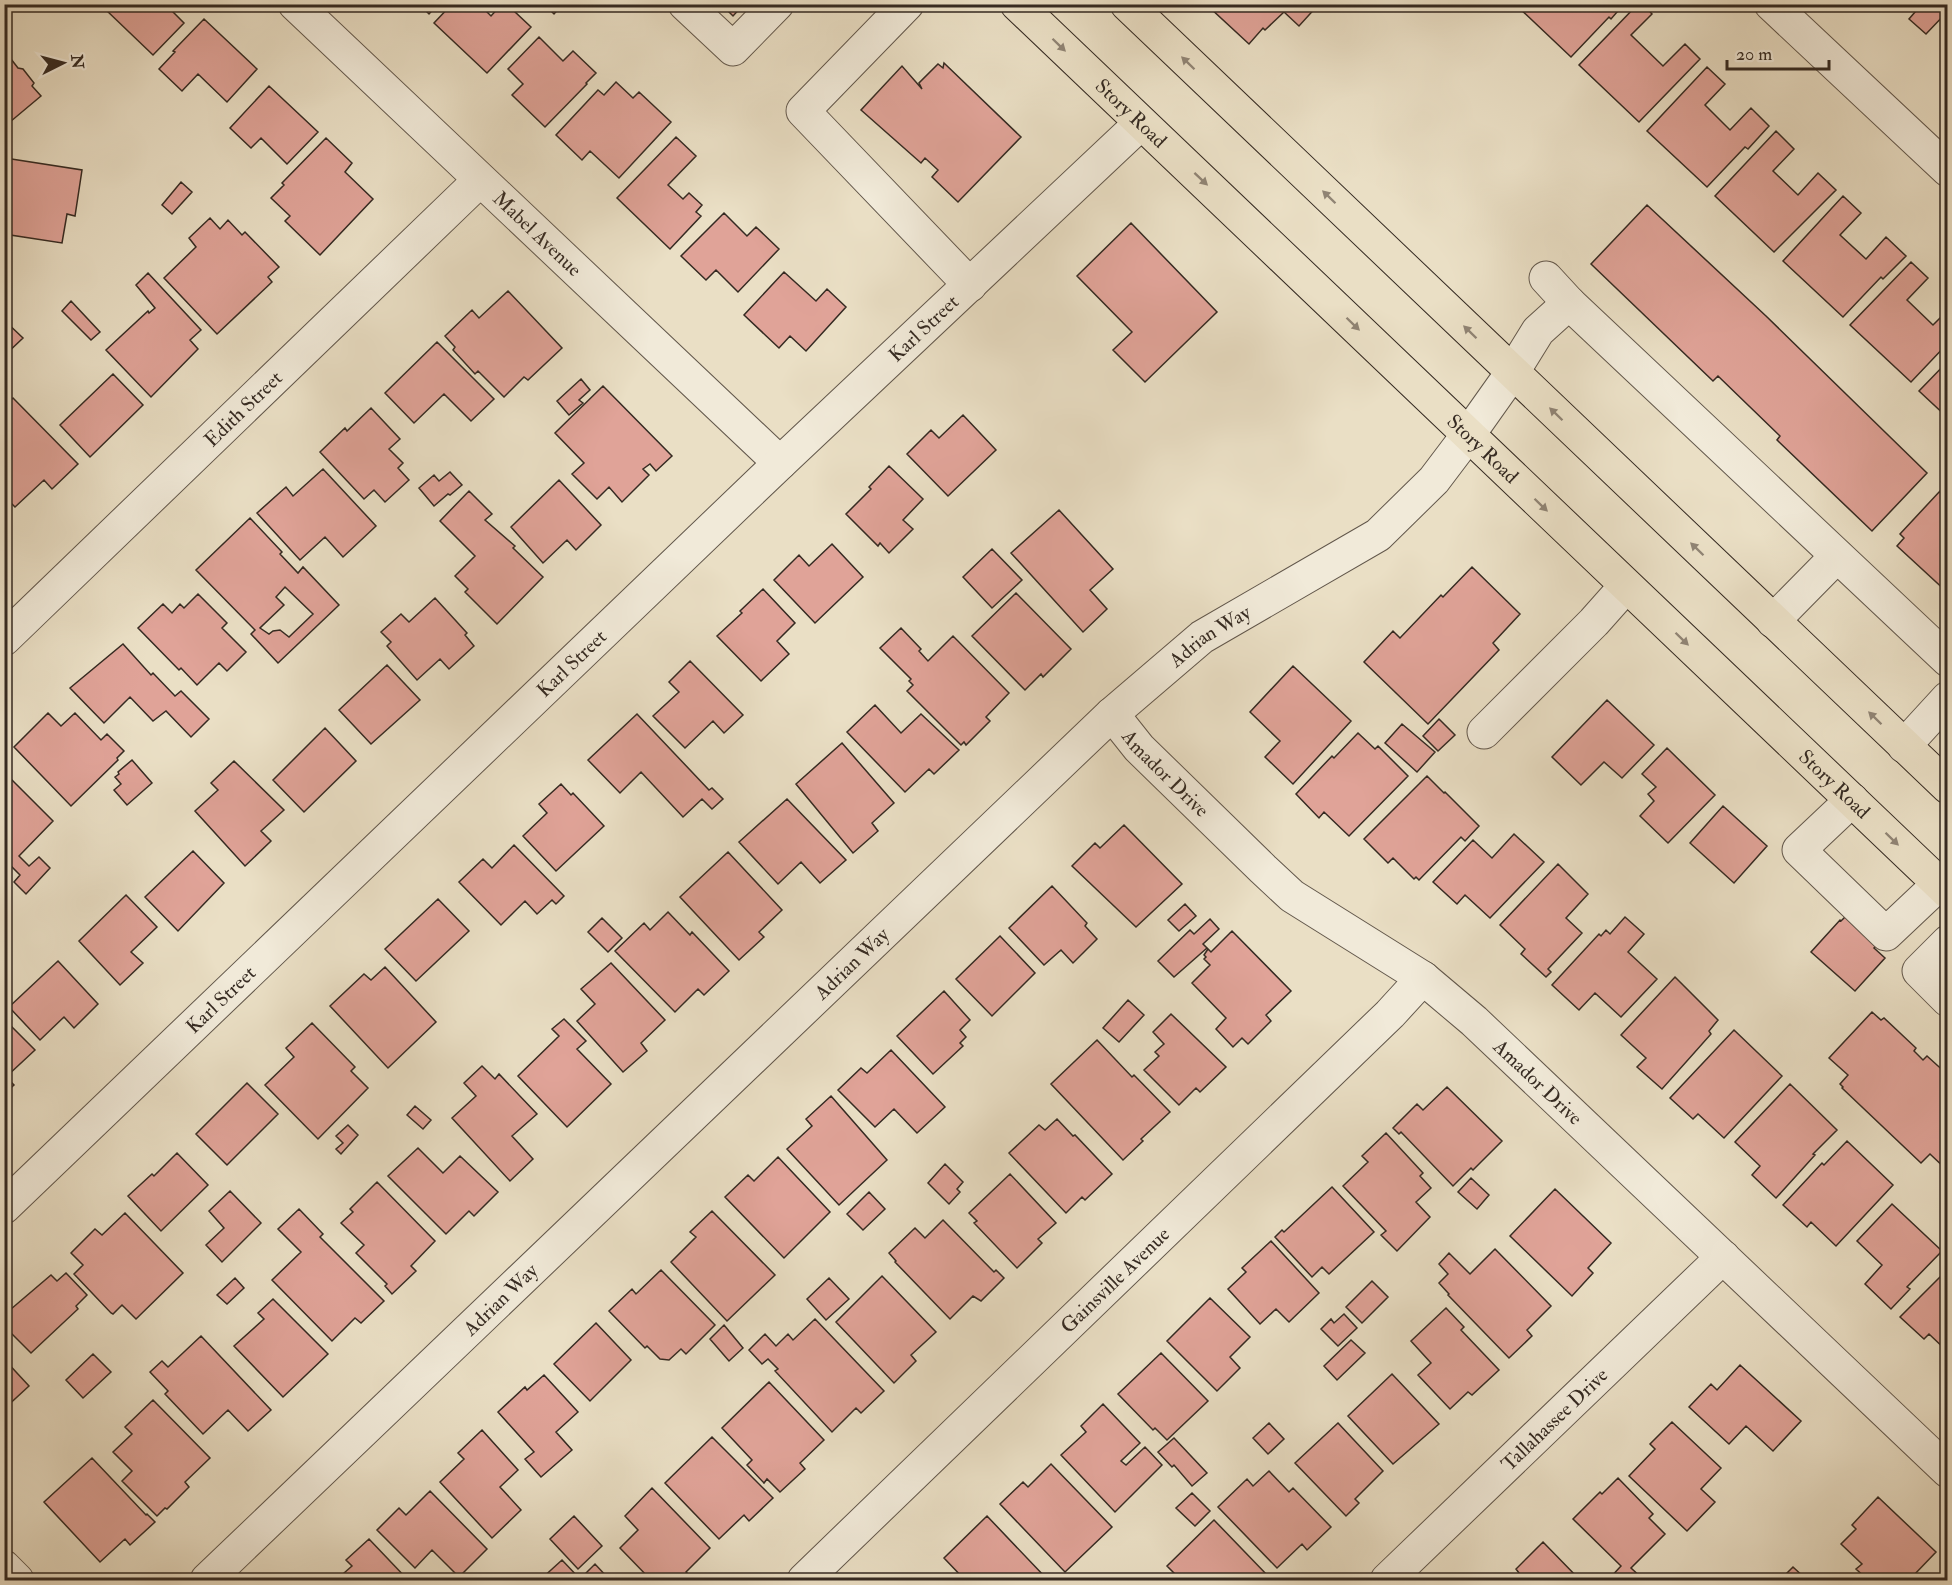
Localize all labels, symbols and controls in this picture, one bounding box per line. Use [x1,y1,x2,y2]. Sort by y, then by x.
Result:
north arrow [33,33,93,93]
scale bar [1727,33,1829,71]
one-way arrow [1052,38,1067,52]
text: 20 m [1736,43,1772,66]
text: N [66,52,88,70]
one-way arrow [1182,56,1196,70]
street label: Story Road [1090,73,1172,153]
one-way arrow [1193,172,1208,186]
street label: Mabel Avenue [488,186,587,281]
one-way arrow [1322,191,1336,205]
street label: Karl Street [883,289,964,367]
one-way arrow [1345,317,1360,331]
one-way arrow [1463,326,1478,339]
street label: Edith Street [199,365,288,452]
one-way arrow [1549,408,1563,422]
street label: Story Road [1442,409,1524,489]
one-way arrow [1533,497,1547,511]
one-way arrow [1690,542,1705,556]
street label: Adrian Way [1163,599,1256,673]
street label: Karl Street [531,623,612,702]
one-way arrow [1674,632,1689,645]
one-way arrow [1867,711,1882,725]
street label: Amador Drive [1116,724,1215,822]
street label: Story Road [1794,744,1876,824]
one-way arrow [1884,832,1899,845]
street label: Adrian Way [808,921,895,1005]
street label: Karl Street [180,960,261,1039]
street label: Amador Drive [1488,1033,1588,1130]
street label: Gainsville Avenue [1055,1221,1175,1338]
street label: Adrian Way [457,1257,544,1341]
street label: Tallahassee Drive [1496,1362,1613,1476]

